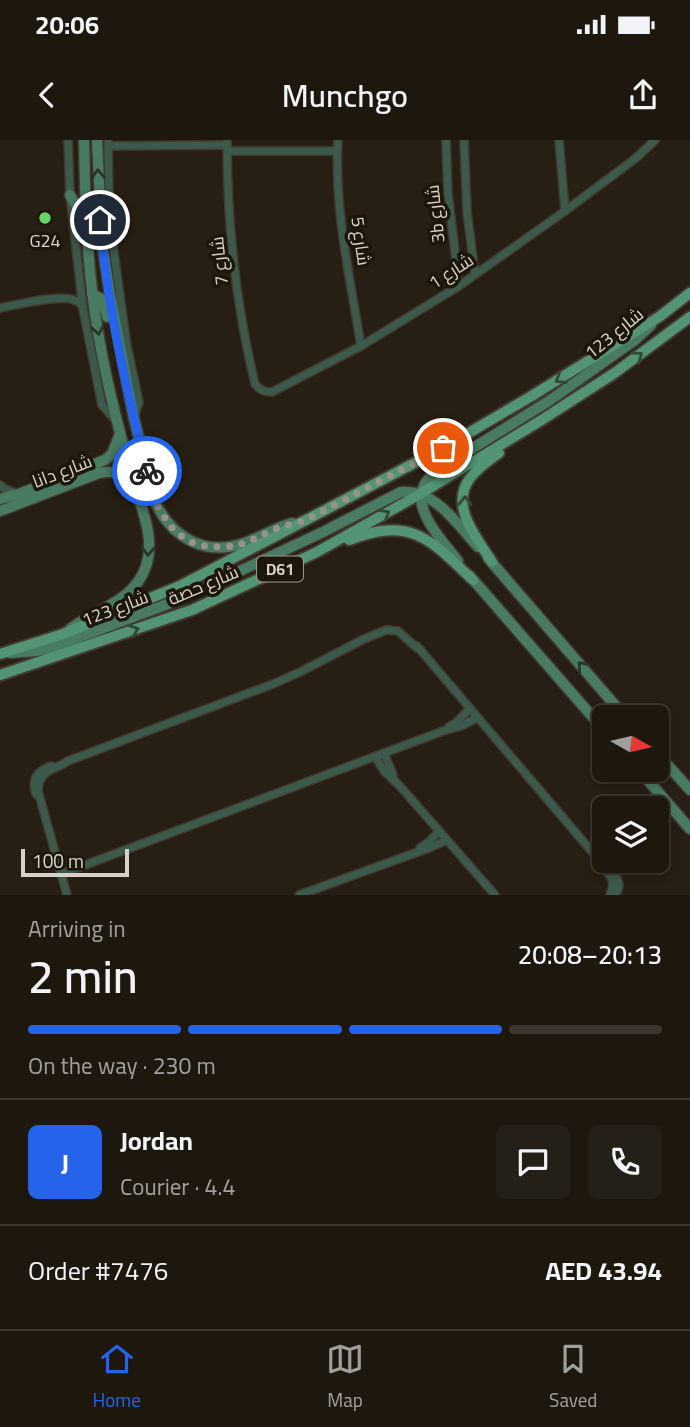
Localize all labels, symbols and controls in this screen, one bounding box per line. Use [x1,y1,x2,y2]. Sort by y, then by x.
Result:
text: 20:06 [35,0,99,49]
text: Munchgo [282,65,408,125]
icon: back [28,76,66,114]
icon: share [624,76,662,114]
one-way arrow [90,168,106,179]
street label: 3b شارع [416,183,454,245]
pin [70,190,130,250]
icon: home [81,201,119,239]
marker: G24 [37,210,53,226]
street label: شارع 5 [341,214,381,268]
place label: G24 [29,224,61,257]
street label: شارع 7 [200,235,238,287]
street label: شارع 1 [421,244,481,298]
street label: شارع 123 [577,298,651,368]
one-way arrow [90,324,105,336]
one-way arrow [630,352,642,364]
one-way arrow [554,371,567,384]
pin [413,418,473,478]
icon: bag [424,429,462,467]
courier [112,436,182,506]
street label: شارع دانا [27,444,97,498]
icon: bike [128,452,166,490]
one-way arrow [457,495,472,506]
one-way arrow [377,509,390,522]
one-way arrow [140,546,155,557]
street label: شارع حصة [162,555,244,615]
road number: D61 [257,556,303,582]
street label: شارع 123 [77,580,153,636]
one-way arrow [128,624,140,638]
one-way arrow [578,661,590,674]
north arrow [592,705,668,782]
map controls [592,705,669,873]
button: layers [592,796,669,873]
text: 100 m [32,843,84,879]
scale bar [21,846,130,878]
text: Arriving in [28,907,126,950]
text: 20:08–20:13 [518,930,662,979]
text: 2 min [28,933,138,1019]
text: On the way · 230 m [28,1044,216,1087]
text: Jordan [120,1116,193,1165]
button: chat [496,1125,570,1199]
button: phone [588,1125,662,1199]
text: J [61,1138,69,1187]
text: Courier · 4.4 [120,1165,235,1208]
text: Order #7476 [28,1246,168,1295]
text: AED 43.94 [545,1246,662,1295]
tab: Home [93,1340,141,1418]
tab: Map [326,1340,364,1418]
tab: Saved [549,1340,597,1418]

